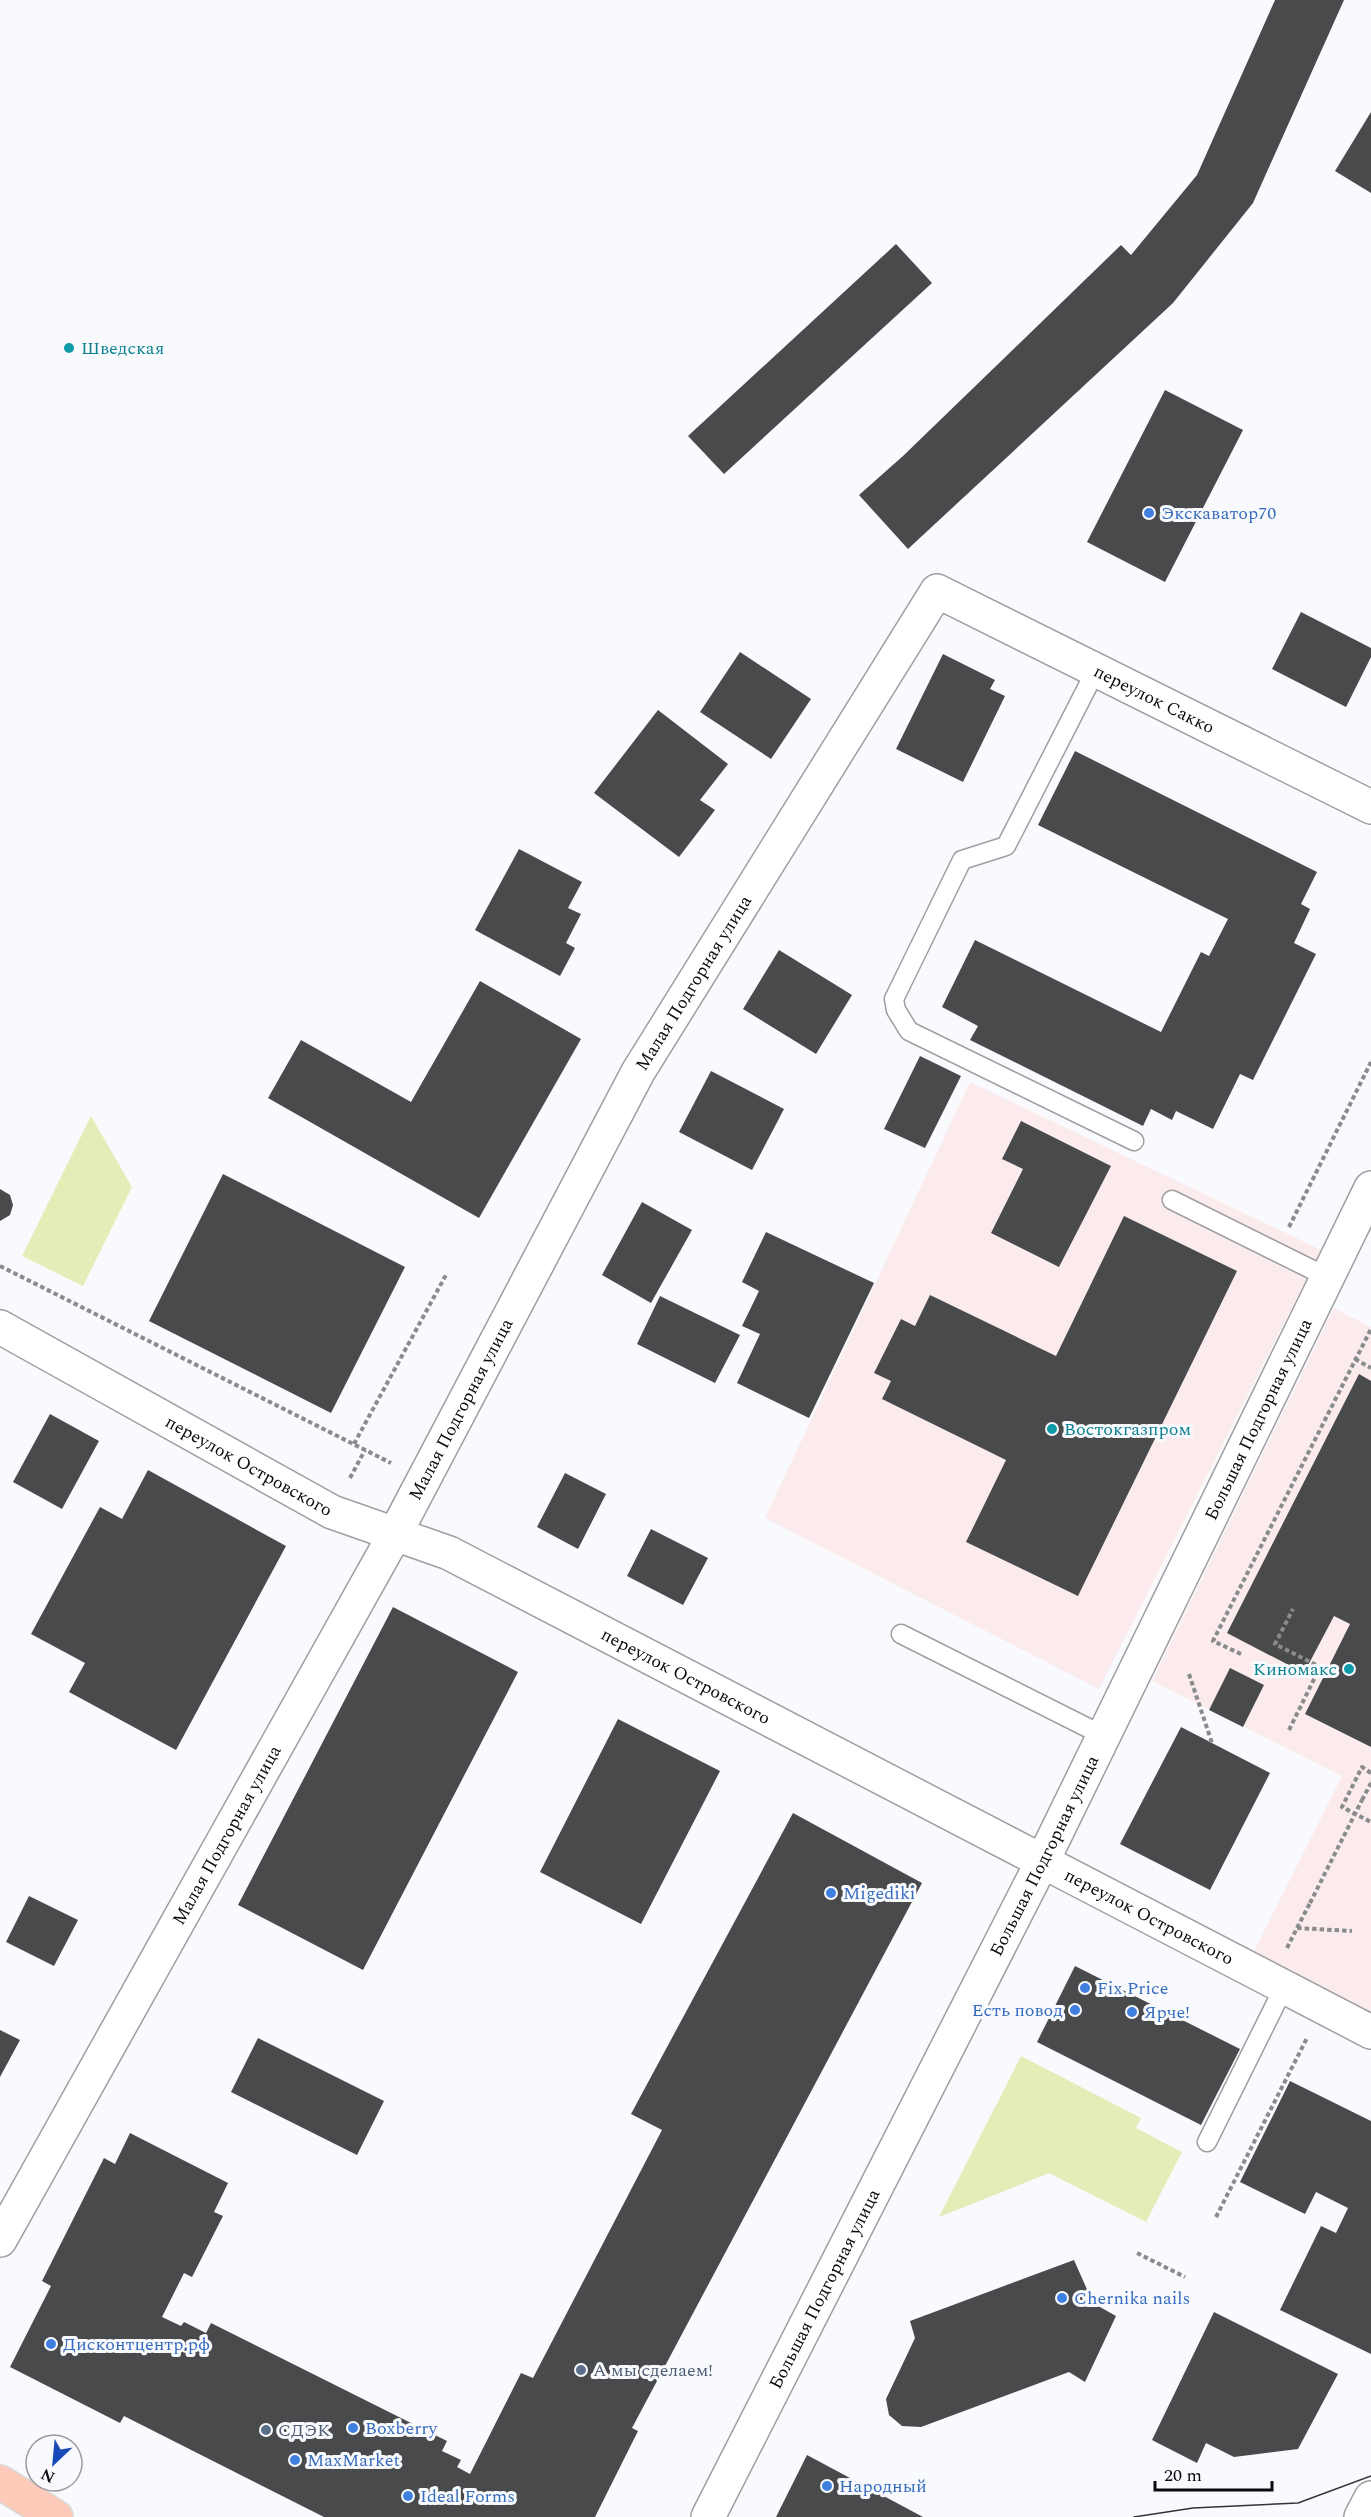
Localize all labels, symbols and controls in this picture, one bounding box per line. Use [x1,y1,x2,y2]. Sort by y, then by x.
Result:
place label: Шведская [81,335,164,362]
marker: Шведская [62,341,76,355]
place label: Экскаватор70 [1161,500,1276,527]
marker: Экскаватор70 [1142,506,1156,520]
street label: переулок Сакко [1089,658,1219,741]
street label: Малая Подгорная улица [629,890,758,1076]
street label: Малая Подгорная улица [402,1313,520,1505]
street label: Большая Подгорная улица [1197,1314,1319,1525]
street label: переулок Островского [160,1408,338,1523]
place label: Востокгазпром [1064,1416,1191,1443]
marker: Востокгазпром [1045,1422,1059,1436]
street label: переулок Островского [596,1621,775,1731]
place label: Киномакс [1253,1656,1337,1683]
marker: Киномакс [1342,1662,1356,1676]
street label: Малая Подгорная улица [165,1740,288,1930]
street label: Большая Подгорная улица [983,1750,1106,1961]
street label: переулок Островского [1060,1861,1239,1972]
place label: Migediki [843,1880,915,1907]
marker: Migediki [824,1886,838,1900]
place label: Fix Price [1097,1975,1168,2002]
marker: Fix Price [1078,1981,1092,1995]
place label: Есть повод [972,1997,1063,2024]
place label: Ярче! [1144,1999,1190,2026]
marker: Есть повод [1068,2003,1082,2017]
marker: Ярче! [1125,2005,1139,2019]
street label: Большая Подгорная улица [762,2184,887,2394]
place label: Chernika nails [1074,2285,1190,2312]
marker: Chernika nails [1055,2291,1069,2305]
place label: Дисконтцентр.рф [63,2331,210,2358]
marker: Дисконтцентр.рф [44,2337,58,2351]
place label: А мы сделаем! [593,2357,713,2384]
marker: А мы сделаем! [574,2363,588,2377]
place label: Boxberry [365,2415,438,2442]
place label: СДЭК [278,2417,330,2444]
marker: Boxberry [346,2421,360,2435]
marker: СДЭК [259,2423,273,2437]
north arrow [24,2433,84,2493]
place label: MaxMarket [307,2447,400,2474]
marker: MaxMarket [288,2453,302,2467]
scale bar [1155,2454,1272,2492]
text: N [37,2462,59,2489]
text: 20 m [1164,2462,1202,2489]
place label: Народный [839,2473,927,2500]
marker: Народный [820,2479,834,2493]
place label: Ideal Forms [420,2483,515,2510]
marker: Ideal Forms [401,2489,415,2503]

